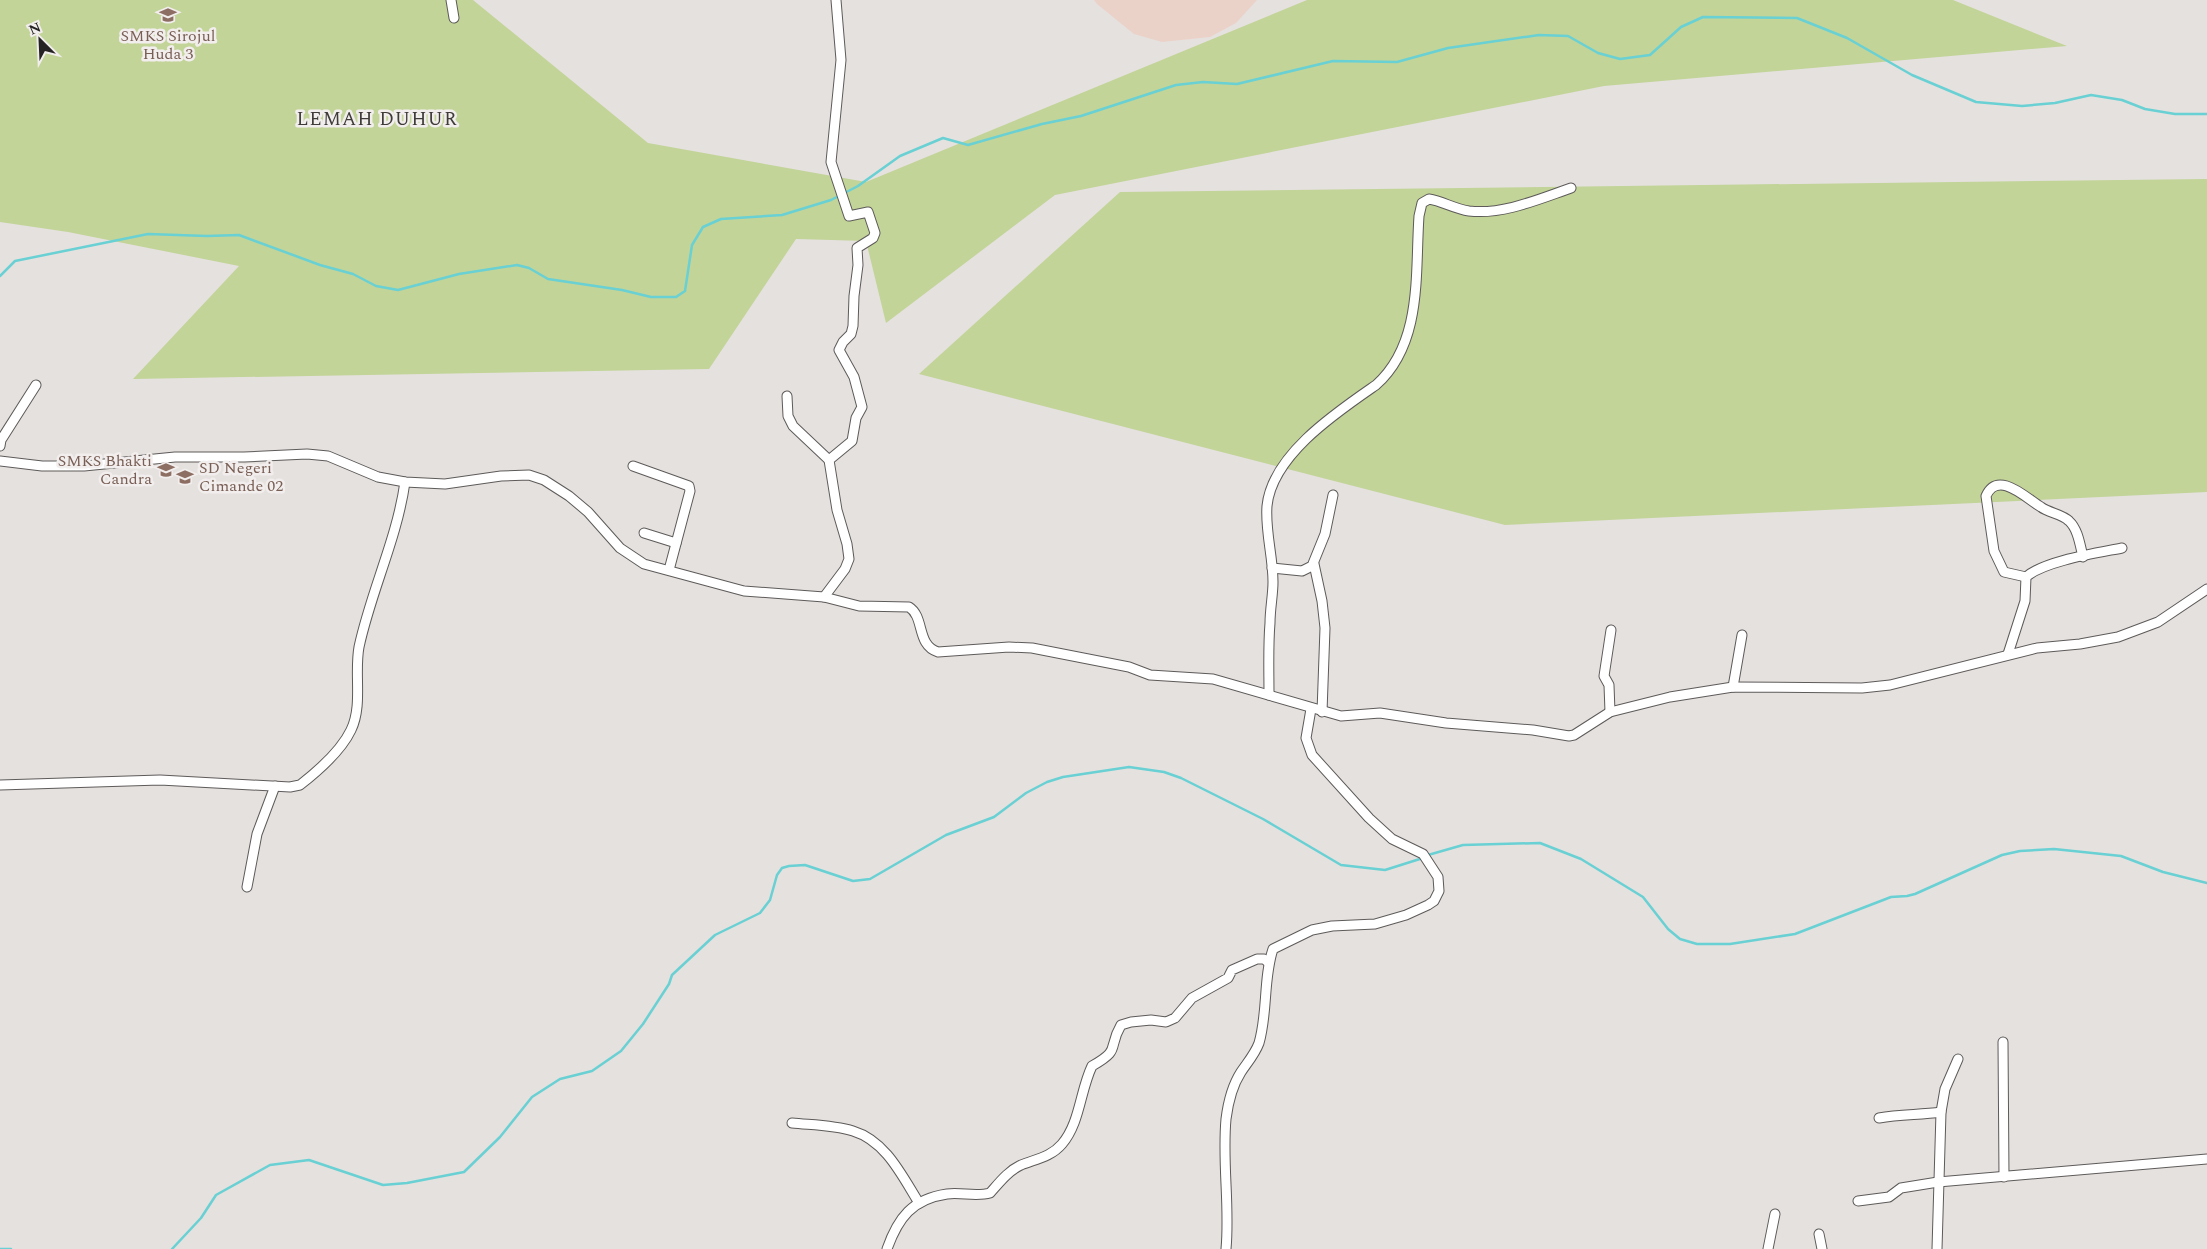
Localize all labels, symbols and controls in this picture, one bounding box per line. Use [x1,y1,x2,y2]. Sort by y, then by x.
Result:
school or university icon: SMKS Sirojul Huda 3 [158,5,178,25]
north arrow [15,15,65,65]
text: N [25,17,44,40]
place label: SMKS Sirojul Huda 3 [121,24,215,66]
district label: LEMAH DUHUR [296,105,458,134]
place label: SMKS Bhakti Candra [58,449,152,491]
place label: SD Negeri Cimande 02 [199,456,283,498]
school or university icon: SMKS Bhakti Candra [156,460,176,480]
school or university icon: SD Negeri Cimande 02 [175,467,195,487]

